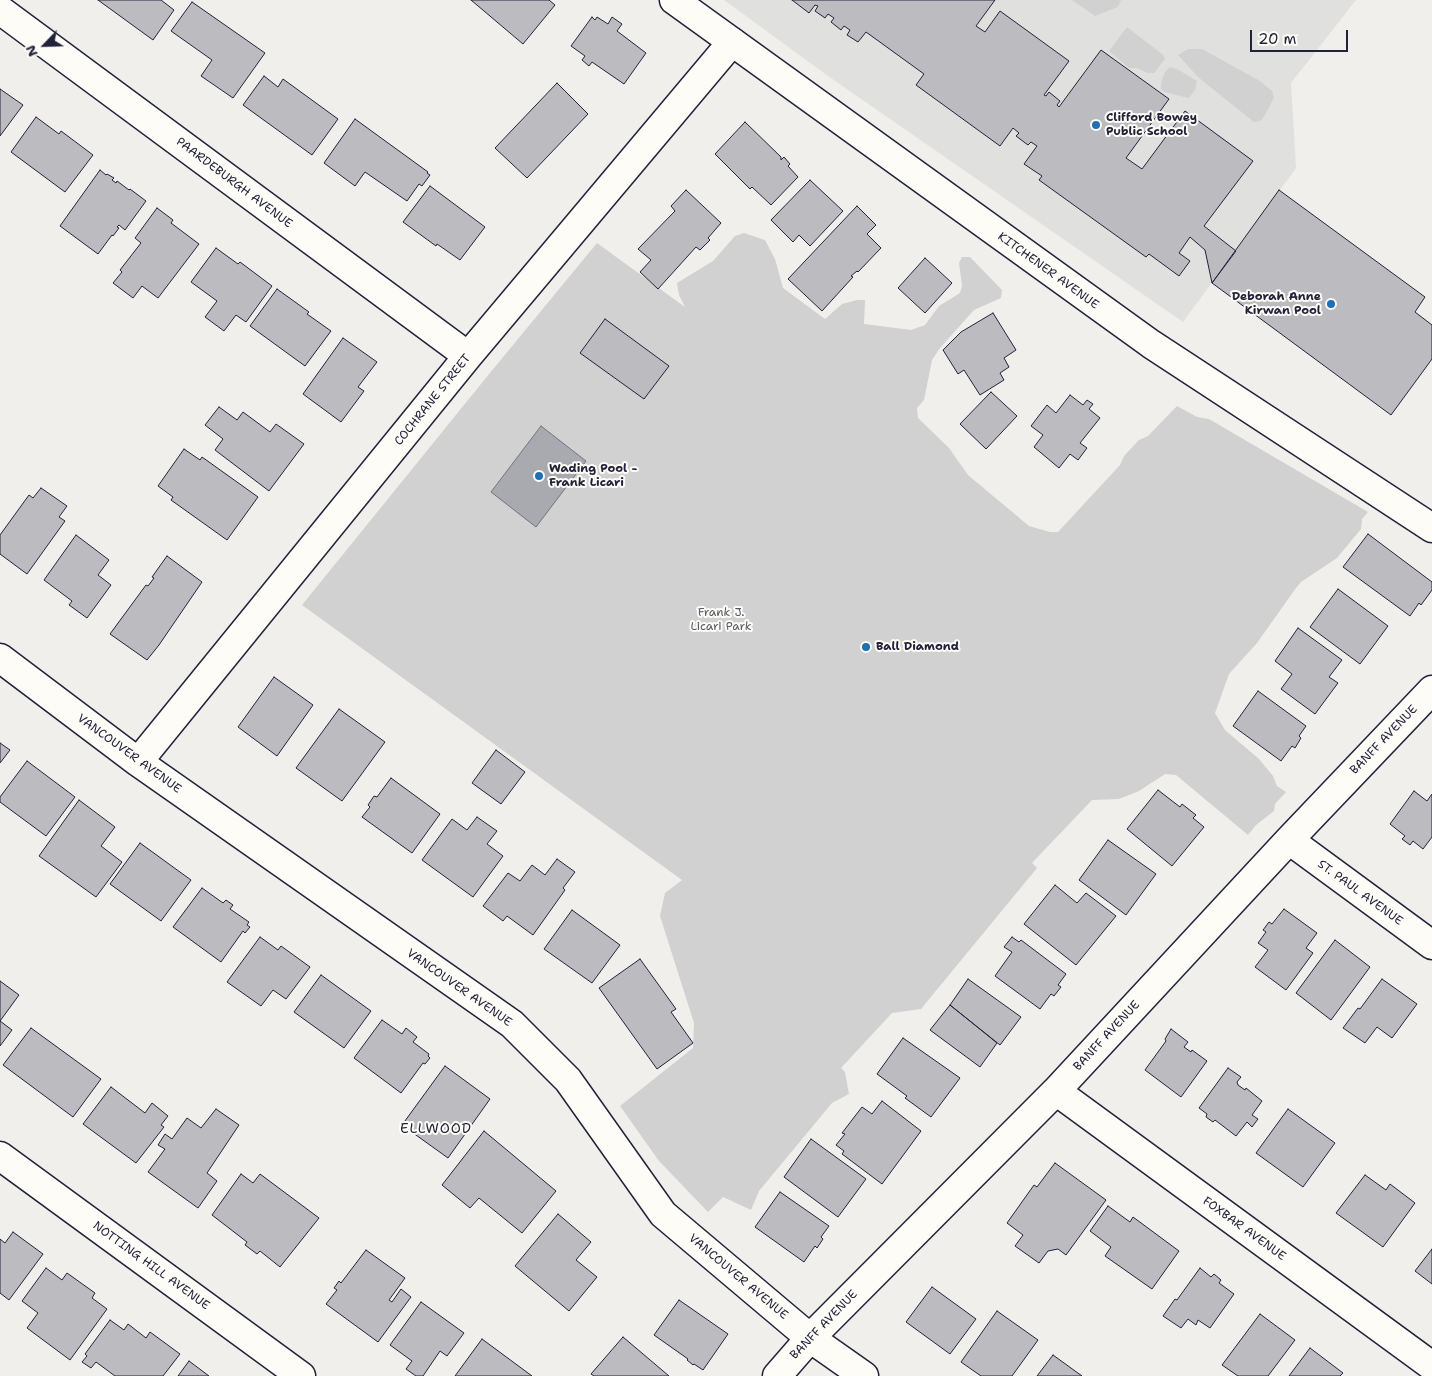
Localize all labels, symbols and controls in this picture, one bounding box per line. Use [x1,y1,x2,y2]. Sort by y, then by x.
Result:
north arrow [20,20,70,70]
scale bar [1252,20,1350,52]
text: 20 m [1258,29,1297,49]
text: N [21,42,42,60]
place label: Clifford Bowey Public School [1106,111,1197,139]
marker: Clifford Bowey Public School [1090,119,1102,131]
street label: PAARDEBURGH AVENUE [173,135,295,231]
street label: KITCHENER AVENUE [995,230,1101,312]
place label: Deborah Anne Kirwan Pool [1232,290,1321,318]
marker: Deborah Anne Kirwan Pool [1325,298,1337,310]
street label: COCHRANE STREET [392,352,474,448]
place label: Wading Pool - Frank Licari [549,462,638,490]
marker: Wading Pool - Frank Licari [533,470,545,482]
park label: Frank J. Licari Park [690,606,752,634]
place label: Ball Diamond [876,640,959,654]
marker: Ball Diamond [860,641,872,653]
street label: BANFF AVENUE [1347,702,1421,778]
street label: VANCOUVER AVENUE [74,711,184,797]
street label: ST. PAUL AVENUE [1315,857,1405,929]
street label: VANCOUVER AVENUE [404,946,514,1030]
street label: BANFF AVENUE [1071,998,1143,1074]
district label: ELLWOOD [399,1121,473,1137]
street label: FOXBAR AVENUE [1200,1194,1288,1264]
street label: NOTTING HILL AVENUE [90,1219,212,1313]
street label: VANCOUVER AVENUE [685,1231,791,1323]
street label: BANFF AVENUE [787,1287,861,1363]

